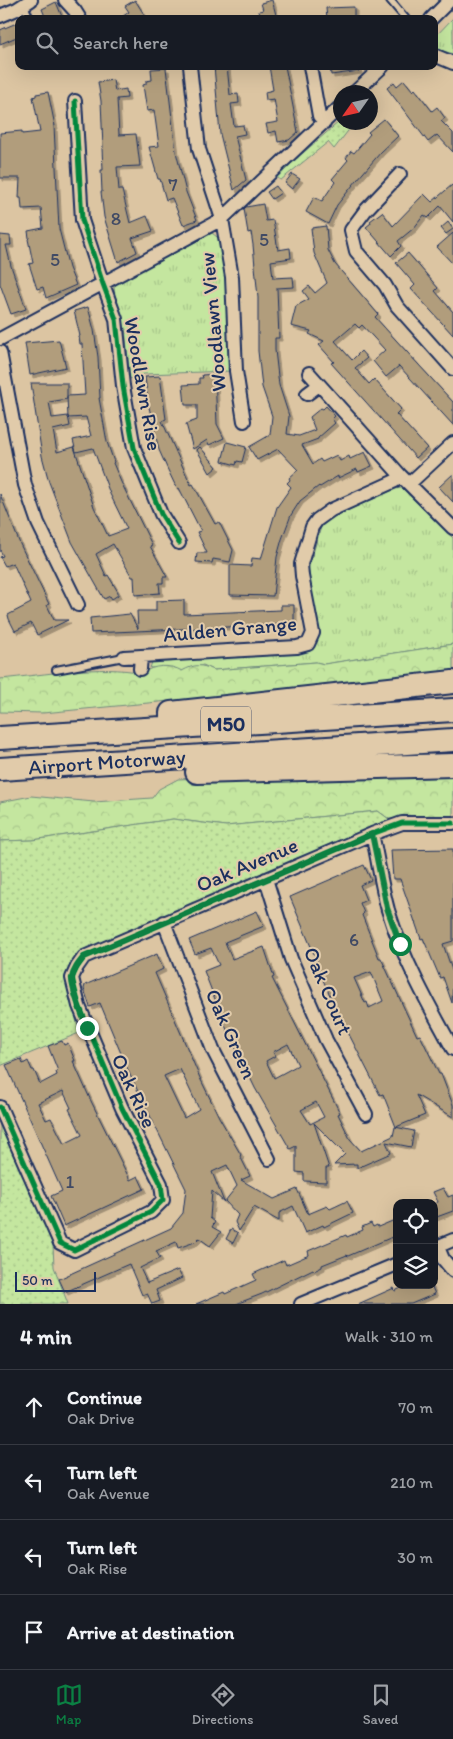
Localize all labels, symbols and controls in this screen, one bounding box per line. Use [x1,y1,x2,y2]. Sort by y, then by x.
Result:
search box [15,15,438,70]
icon: search [33,29,61,57]
text: Search here [73,31,168,54]
north arrow [333,85,378,130]
house number: 7 [168,173,178,196]
house number: 8 [111,207,121,230]
house number: 5 [259,228,269,251]
house number: 5 [50,248,60,271]
street label: Woodlawn View [194,251,231,393]
street label: Woodlawn Rise [119,315,168,453]
street label: Aulden Grange [162,610,298,647]
road number: M50 [201,706,251,742]
street label: Airport Motorway [27,744,187,779]
street label: Oak Avenue [192,832,302,897]
house number: 6 [349,928,359,951]
route start [389,933,412,956]
street label: Oak Court [299,943,358,1039]
street label: Oak Green [201,985,262,1083]
route end [76,1017,99,1040]
street label: Oak Rise [106,1050,162,1132]
house number: 1 [66,1170,75,1193]
map controls [393,1199,438,1289]
button: locate [393,1199,438,1244]
button: layers [393,1244,438,1289]
scale bar [15,1269,96,1292]
text: 50 m [22,1272,53,1289]
text: 4 min [20,1324,72,1349]
text: Walk · 310 m [345,1327,433,1346]
text: Continue [67,1386,142,1409]
icon: ahead [20,1393,48,1421]
text: 70 m [398,1398,433,1417]
text: Oak Drive [67,1409,135,1428]
text: Turn left [67,1461,137,1484]
icon: left [20,1468,48,1496]
text: 210 m [390,1473,433,1492]
text: Oak Avenue [67,1484,150,1503]
text: Turn left [67,1536,137,1559]
icon: left [20,1543,48,1571]
text: 30 m [397,1548,433,1567]
text: Oak Rise [67,1559,127,1578]
icon: arrive [20,1618,48,1646]
text: Arrive at destination [67,1621,234,1644]
tab: Map [55,1681,83,1728]
tab: Directions [192,1681,253,1728]
tab: Saved [363,1681,398,1728]

